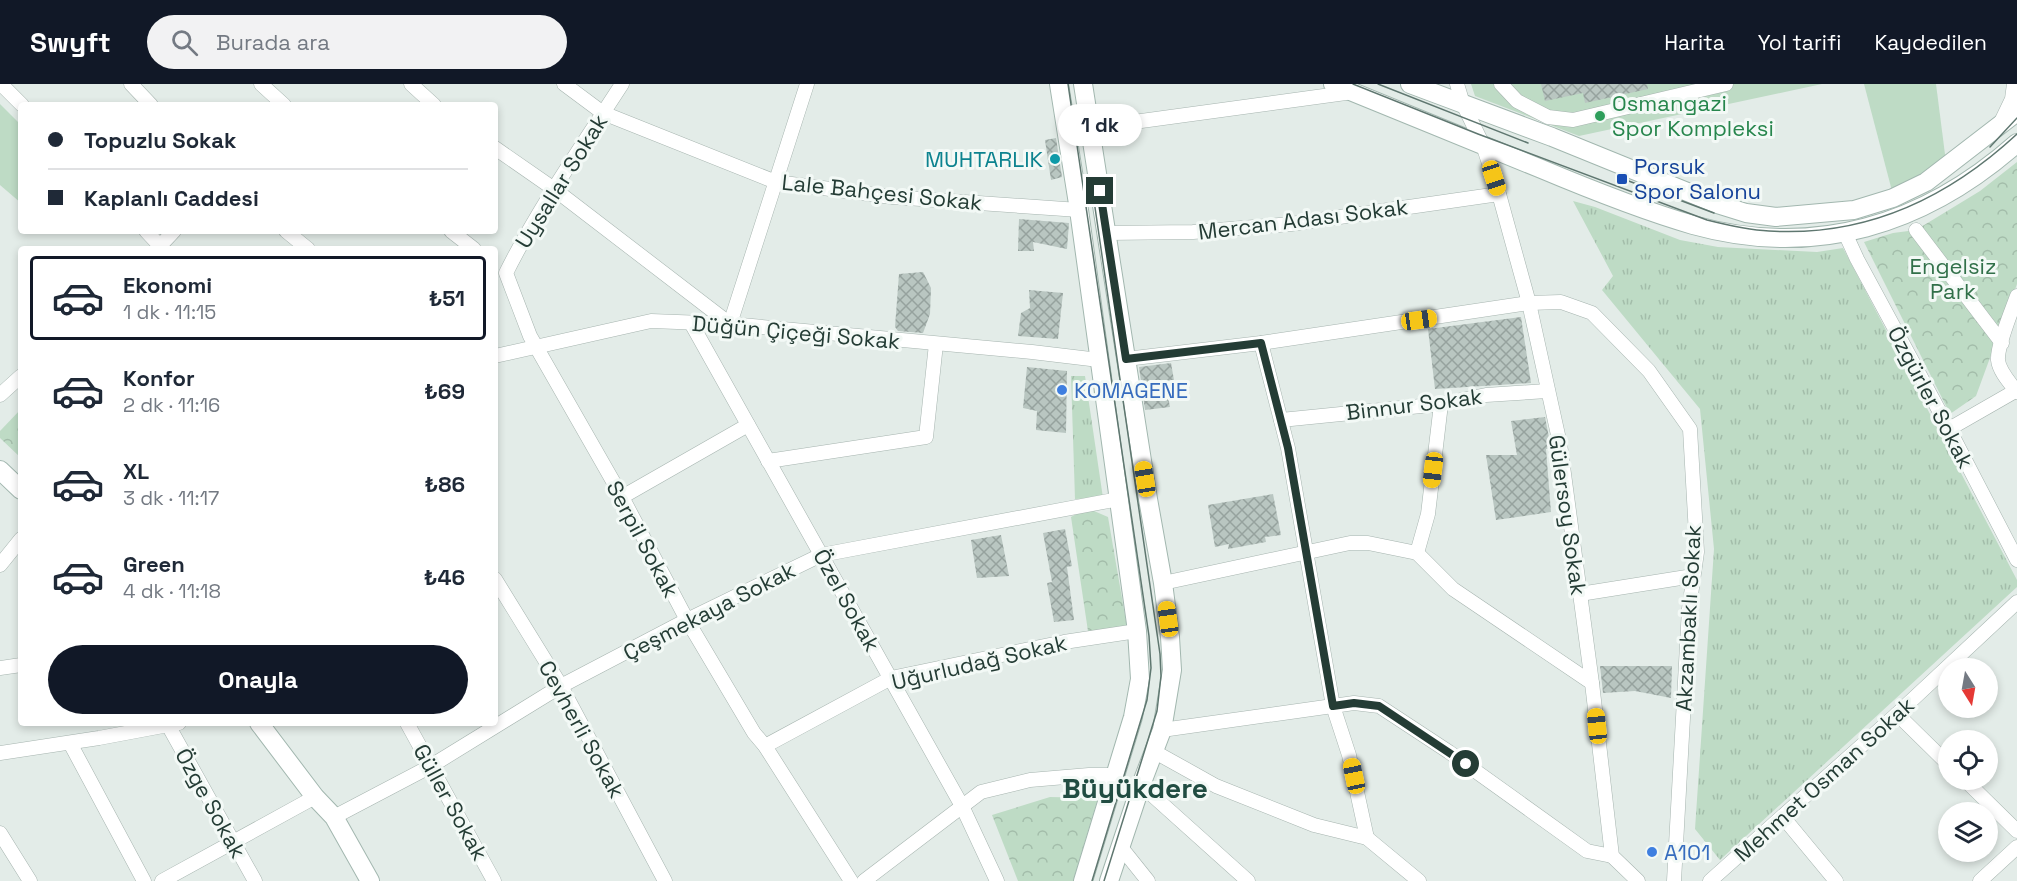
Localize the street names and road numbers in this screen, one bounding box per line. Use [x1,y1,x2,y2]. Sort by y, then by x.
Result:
street label: Uysallar Sokak [509,109,613,253]
street label: Lale Bahçesi Sokak [780,168,984,216]
street label: Mercan Adası Sokak [1197,192,1410,246]
street label: Düğün Çiçeği Sokak [691,309,901,355]
street label: Özgürler Sokak [1882,321,1980,473]
street label: Binnur Sokak [1344,382,1484,426]
street label: Gülersoy Sokak [1543,433,1593,597]
street label: Serpil Sokak [600,476,686,602]
street label: Akzambaklı Sokak [1669,524,1707,712]
street label: Özel Sokak [807,544,887,656]
street label: Çeşmekaya Sokak [618,555,800,667]
street label: Uğurludağ Sokak [889,628,1069,696]
street label: Cevherli Sokak [533,655,631,803]
street label: Mehmet Osman Sokak [1728,691,1920,867]
street label: Güller Sokak [408,739,495,865]
street label: Özge Sokak [169,743,253,863]

